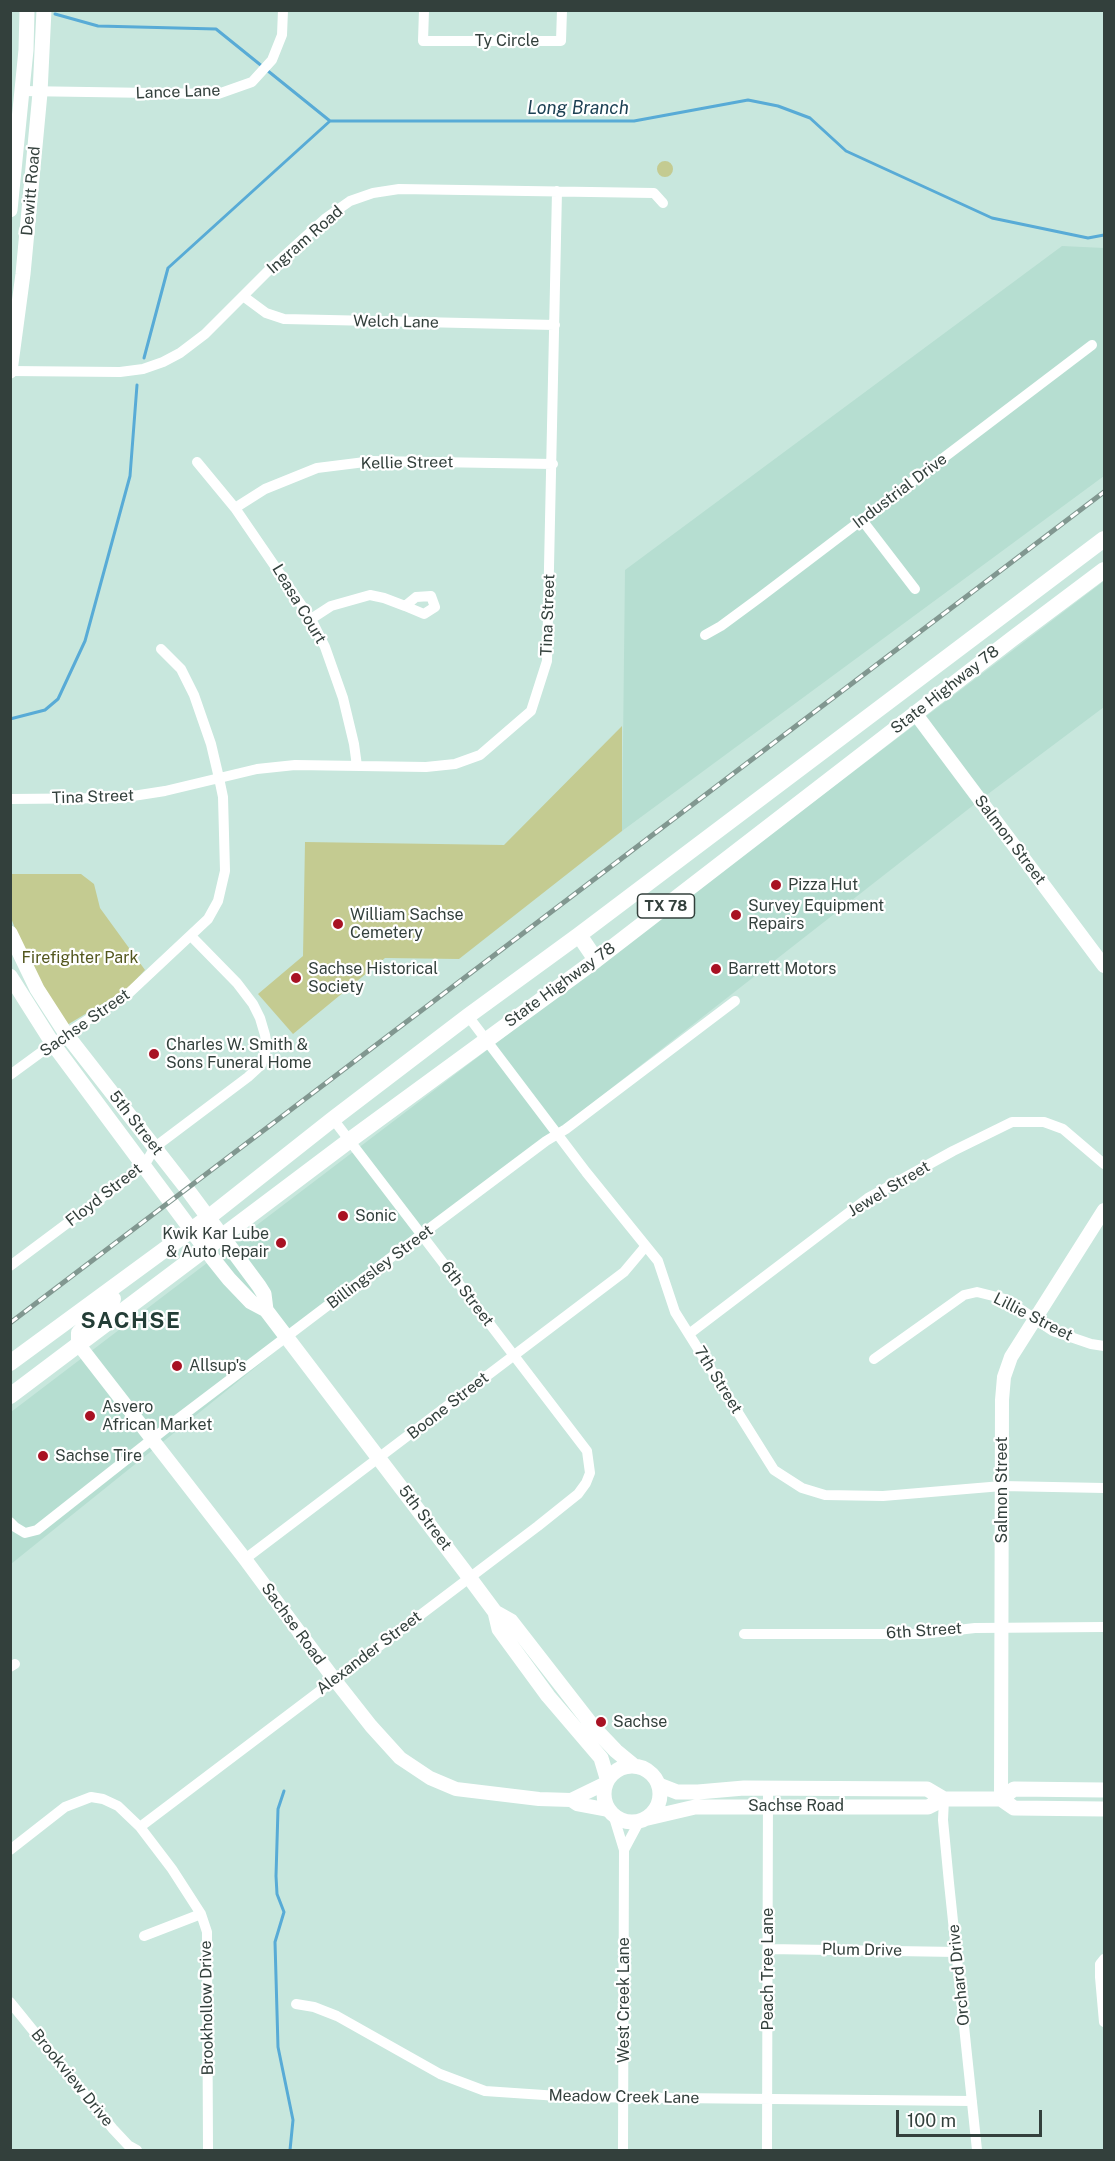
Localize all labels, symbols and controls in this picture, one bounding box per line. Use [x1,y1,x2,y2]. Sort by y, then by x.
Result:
street label: Ty Circle [475,31,539,51]
street label: Lance Lane [135,81,221,103]
water label: Long Branch [527,97,629,119]
street label: Dewitt Road [18,145,44,237]
street label: Ingram Road [263,202,347,278]
street label: Welch Lane [353,312,439,332]
street label: Industrial Drive [849,449,951,533]
street label: Kellie Street [361,453,453,473]
street label: Leasa Court [268,561,330,647]
street label: Tina Street [537,574,559,656]
street label: State Highway 78 [887,642,1003,738]
street label: Tina Street [52,786,134,808]
street label: Salmon Street [970,791,1050,889]
place label: Pizza Hut [788,875,858,895]
marker: Pizza Hut [769,878,783,892]
road number: TX 78 [638,894,694,918]
place label: Survey Equipment Repairs [748,896,884,934]
place label: William Sachse Cemetery [350,905,464,943]
marker: Survey Equipment Repairs [729,908,743,922]
marker: William Sachse Cemetery [331,917,345,931]
street label: State Highway 78 [501,938,619,1032]
park label: Firefighter Park [22,948,138,968]
place label: Sachse Historical Society [308,959,438,997]
place label: Barrett Motors [728,959,836,979]
marker: Barrett Motors [709,962,723,976]
marker: Sachse Historical Society [289,971,303,985]
street label: Sachse Street [36,985,134,1061]
place label: Charles W. Smith & Sons Funeral Home [166,1035,312,1073]
marker: Charles W. Smith & Sons Funeral Home [147,1047,161,1061]
street label: 5th Street [105,1087,167,1159]
street label: Jewel Street [845,1157,933,1221]
street label: Floyd Street [62,1159,146,1231]
place label: Sonic [355,1206,397,1226]
marker: Sonic [336,1209,350,1223]
street label: Billingsley Street [323,1221,437,1313]
place label: Kwik Kar Lube & Auto Repair [162,1224,269,1262]
marker: Kwik Kar Lube & Auto Repair [274,1236,288,1250]
street label: 6th Street [436,1258,498,1330]
street label: Lillie Street [990,1289,1076,1345]
district label: SACHSE [80,1308,182,1334]
street label: 7th Street [690,1343,746,1417]
place label: Allsup's [189,1356,246,1376]
marker: Allsup's [170,1359,184,1373]
street label: Boone Street [404,1368,492,1444]
place label: Asvero African Market [102,1397,212,1435]
marker: Asvero African Market [83,1409,97,1423]
street label: Salmon Street [992,1436,1012,1544]
place label: Sachse Tire [55,1446,142,1466]
marker: Sachse Tire [36,1449,50,1463]
street label: 5th Street [394,1482,456,1554]
street label: Sachse Road [257,1579,329,1669]
street label: Alexander Street [313,1607,425,1699]
street label: 6th Street [885,1619,963,1643]
place label: Sachse [613,1712,667,1732]
marker: Sachse [594,1715,608,1729]
street label: Sachse Road [748,1796,844,1816]
street label: Peach Tree Lane [758,1908,778,2030]
street label: Orchard Drive [944,1923,974,2027]
street label: West Creek Lane [614,1937,634,2063]
street label: Brookhollow Drive [196,1940,218,2076]
street label: Plum Drive [822,1940,902,1960]
street label: Brookview Drive [27,2025,117,2131]
street label: Meadow Creek Lane [548,2086,700,2108]
scale bar [899,2098,1044,2136]
text: 100 m [907,2110,956,2131]

